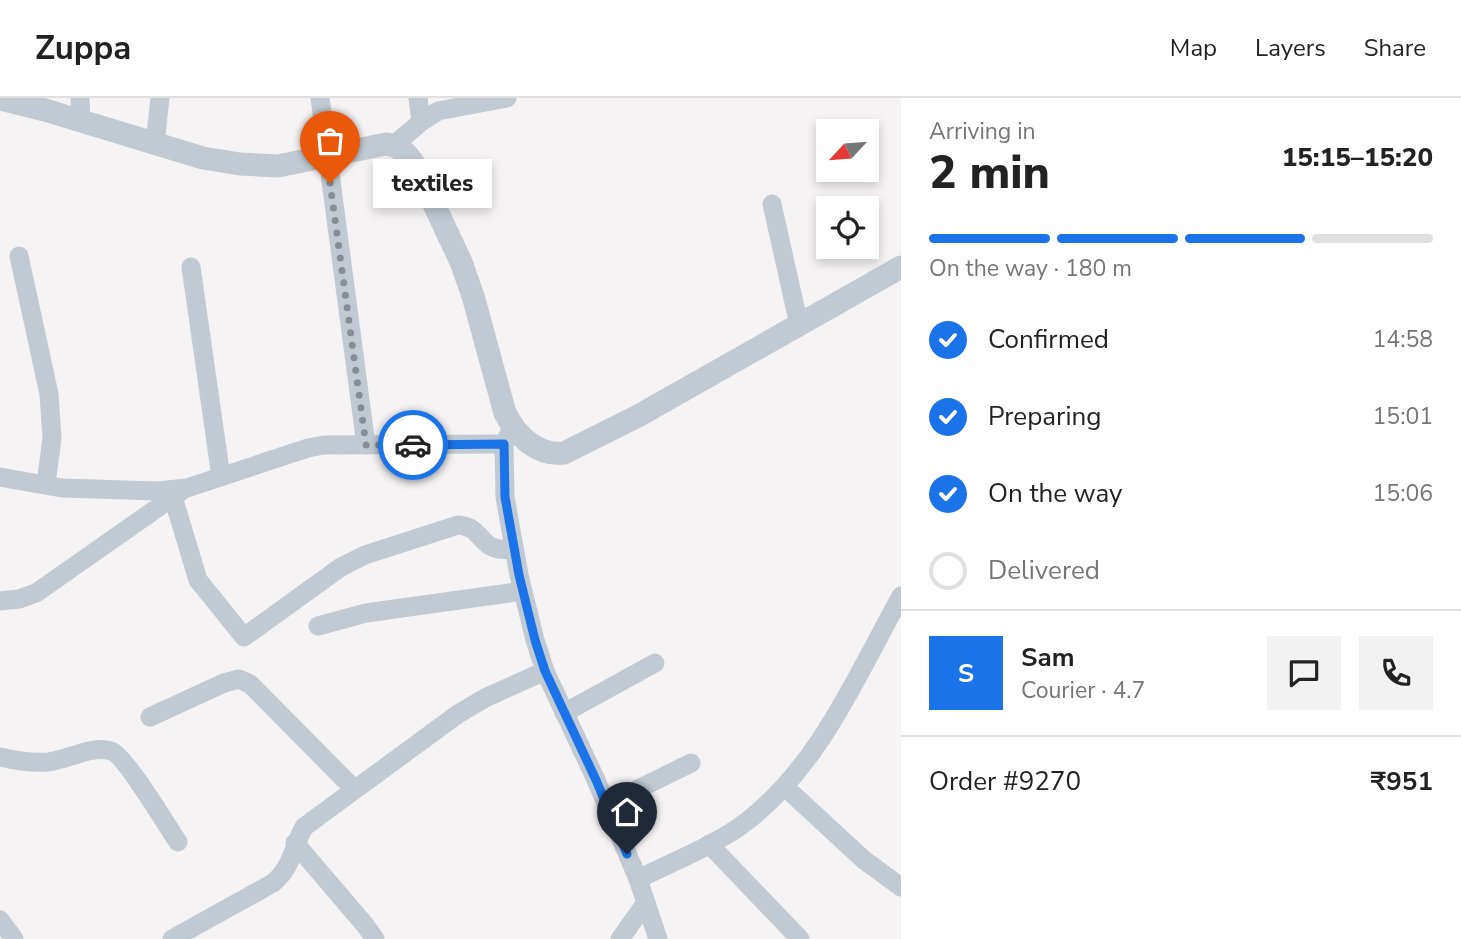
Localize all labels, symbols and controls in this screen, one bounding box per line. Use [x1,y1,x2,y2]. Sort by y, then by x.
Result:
text: Zuppa [35,26,131,71]
text: Map [1170,32,1217,64]
text: Layers [1255,32,1326,64]
text: Share [1364,32,1426,64]
pin [300,111,360,183]
text: Arriving in [929,116,1036,147]
north arrow [816,119,878,182]
map controls [816,119,879,259]
icon: bag [311,122,349,160]
text: 15:15–15:20 [1282,140,1433,175]
text: 2 min [929,141,1050,204]
callout: textiles [372,158,491,208]
text: textiles [392,168,473,199]
button: locate [816,196,879,259]
text: On the way · 180 m [929,253,1132,284]
icon: check [929,321,967,359]
text: Confirmed [988,322,1109,357]
text: 14:58 [1373,324,1433,355]
icon: check [929,398,967,436]
text: Preparing [988,399,1101,434]
text: 15:01 [1373,401,1433,432]
courier [378,410,448,480]
icon: car [394,426,432,464]
icon: check [929,475,967,513]
text: On the way [988,476,1122,511]
text: 15:06 [1373,478,1433,509]
text: Delivered [988,553,1100,588]
button: chat [1267,636,1341,710]
button: phone [1359,636,1433,710]
text: Sam [1021,640,1074,675]
text: S [958,656,974,691]
text: Courier · 4.7 [1021,675,1145,706]
text: Order #9270 [929,764,1081,799]
text: ₹951 [1371,764,1433,799]
pin [597,782,657,854]
icon: home [608,793,646,831]

